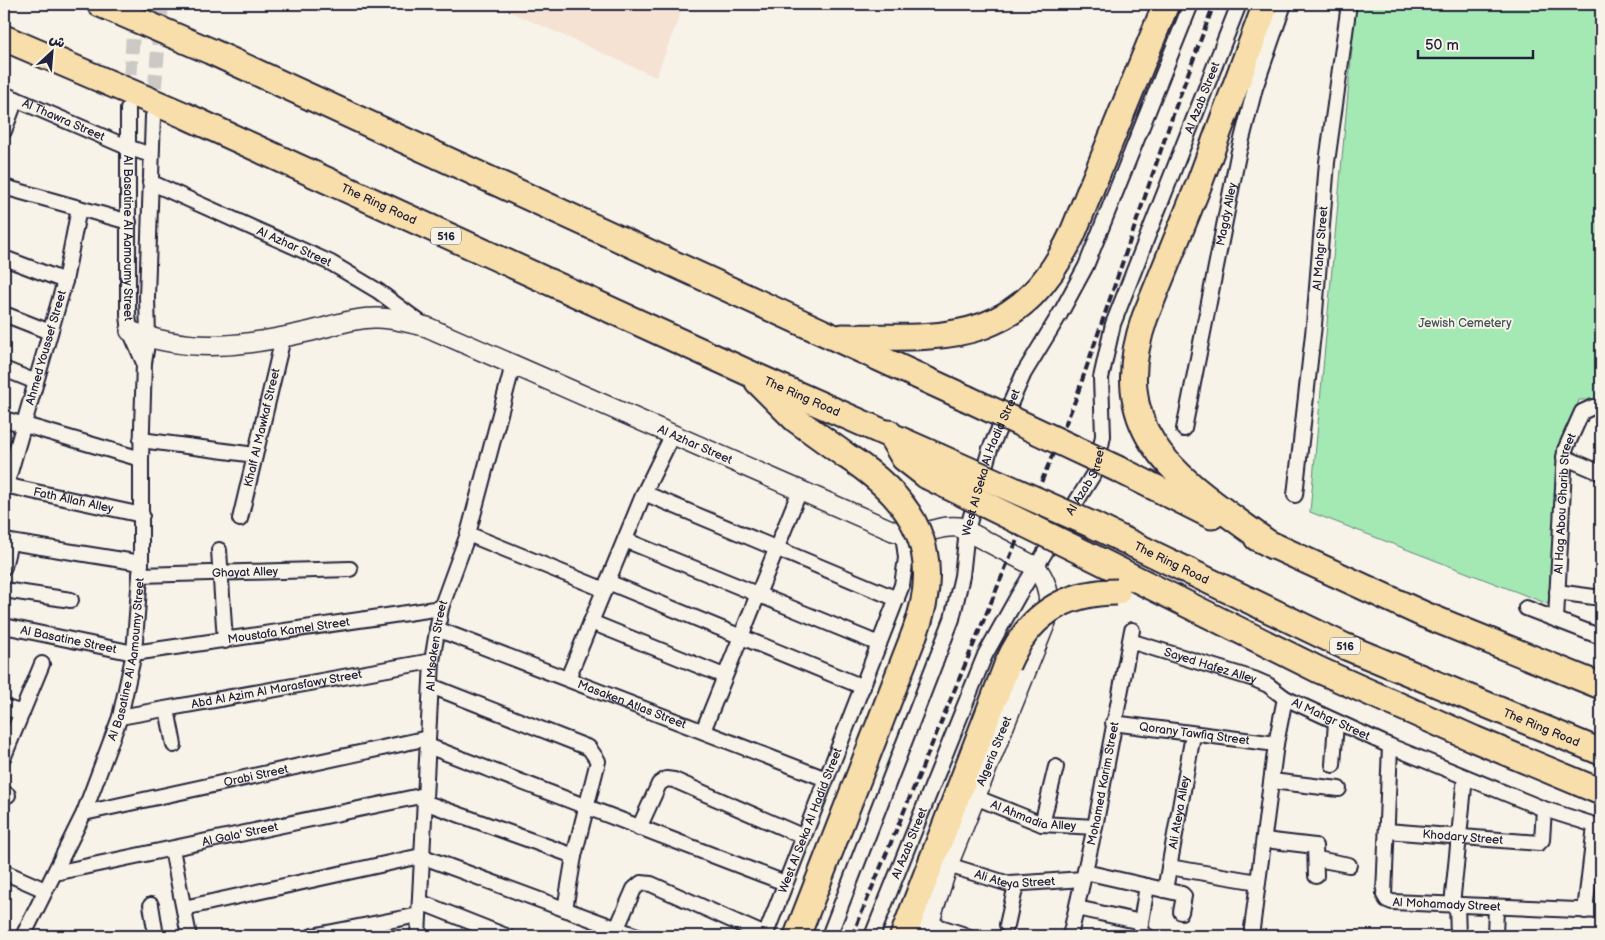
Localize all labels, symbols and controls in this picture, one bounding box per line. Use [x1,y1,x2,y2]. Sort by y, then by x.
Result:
north arrow [28,28,78,78]
scale bar [1418,28,1532,60]
text: ش [47,30,68,52]
text: 50 m [1425,36,1459,55]
street label: Al Azab Street [1182,60,1224,136]
street label: Al Thawra Street [20,96,107,145]
street label: Al Basatine Al Aamoumy Street [120,155,136,322]
street label: The Ring Road [339,181,419,228]
street label: Magdy Alley [1213,181,1240,247]
street label: Al Mahgr Street [1310,205,1331,291]
street label: Al Azhar Street [254,224,334,270]
road number: 516 [431,228,461,245]
street label: Ahmed Youssef Street [23,288,70,407]
park label: Jewish Cemetery [1418,316,1512,331]
street label: Khalf Al Mawkaf Street [241,366,284,489]
street label: The Ring Road [762,374,842,420]
street label: West Al Seka Al Hadid Street [959,387,1024,537]
street label: Al Azhar Street [655,422,735,468]
street label: Al Hag Abou Gharib Street [1551,431,1580,575]
street label: Al Azab Street [1063,445,1109,518]
street label: Fath Allah Alley [32,485,115,517]
street label: The Ring Road [1131,539,1211,588]
street label: Ghayat Alley [212,564,279,581]
street label: Al Basatine Al Aamoumy Street [105,577,148,743]
street label: Al Msaken Street [423,598,451,692]
street label: Moustafa Kamel Street [227,614,351,647]
street label: Al Basatine Street [19,623,118,657]
road number: 516 [1330,637,1360,654]
street label: Sayed Hafez Alley [1162,645,1259,687]
street label: Abd Al Azim Al Marasfawy Street [190,667,363,712]
street label: Masaken Atlas Street [575,677,689,732]
street label: Al Mahgr Street [1289,695,1372,744]
street label: The Ring Road [1501,705,1582,750]
street label: Algeria Street [974,714,1015,788]
street label: Qorany Tawfiq Street [1138,719,1251,749]
street label: Mohamed Karim Street [1084,720,1123,847]
street label: West Al Seka Al Hadid Street [775,745,846,896]
street label: Orabi Street [222,762,290,790]
street label: Ali Ateya Alley [1166,774,1194,850]
street label: Al Ahmadia Alley [988,797,1077,834]
street label: Al Azab Street [889,805,931,881]
street label: Al Gala' Street [201,819,280,850]
street label: Khodary Street [1422,827,1504,848]
street label: Ali Ateya Street [973,867,1056,892]
street label: Al Mohamady Street [1392,895,1501,915]

